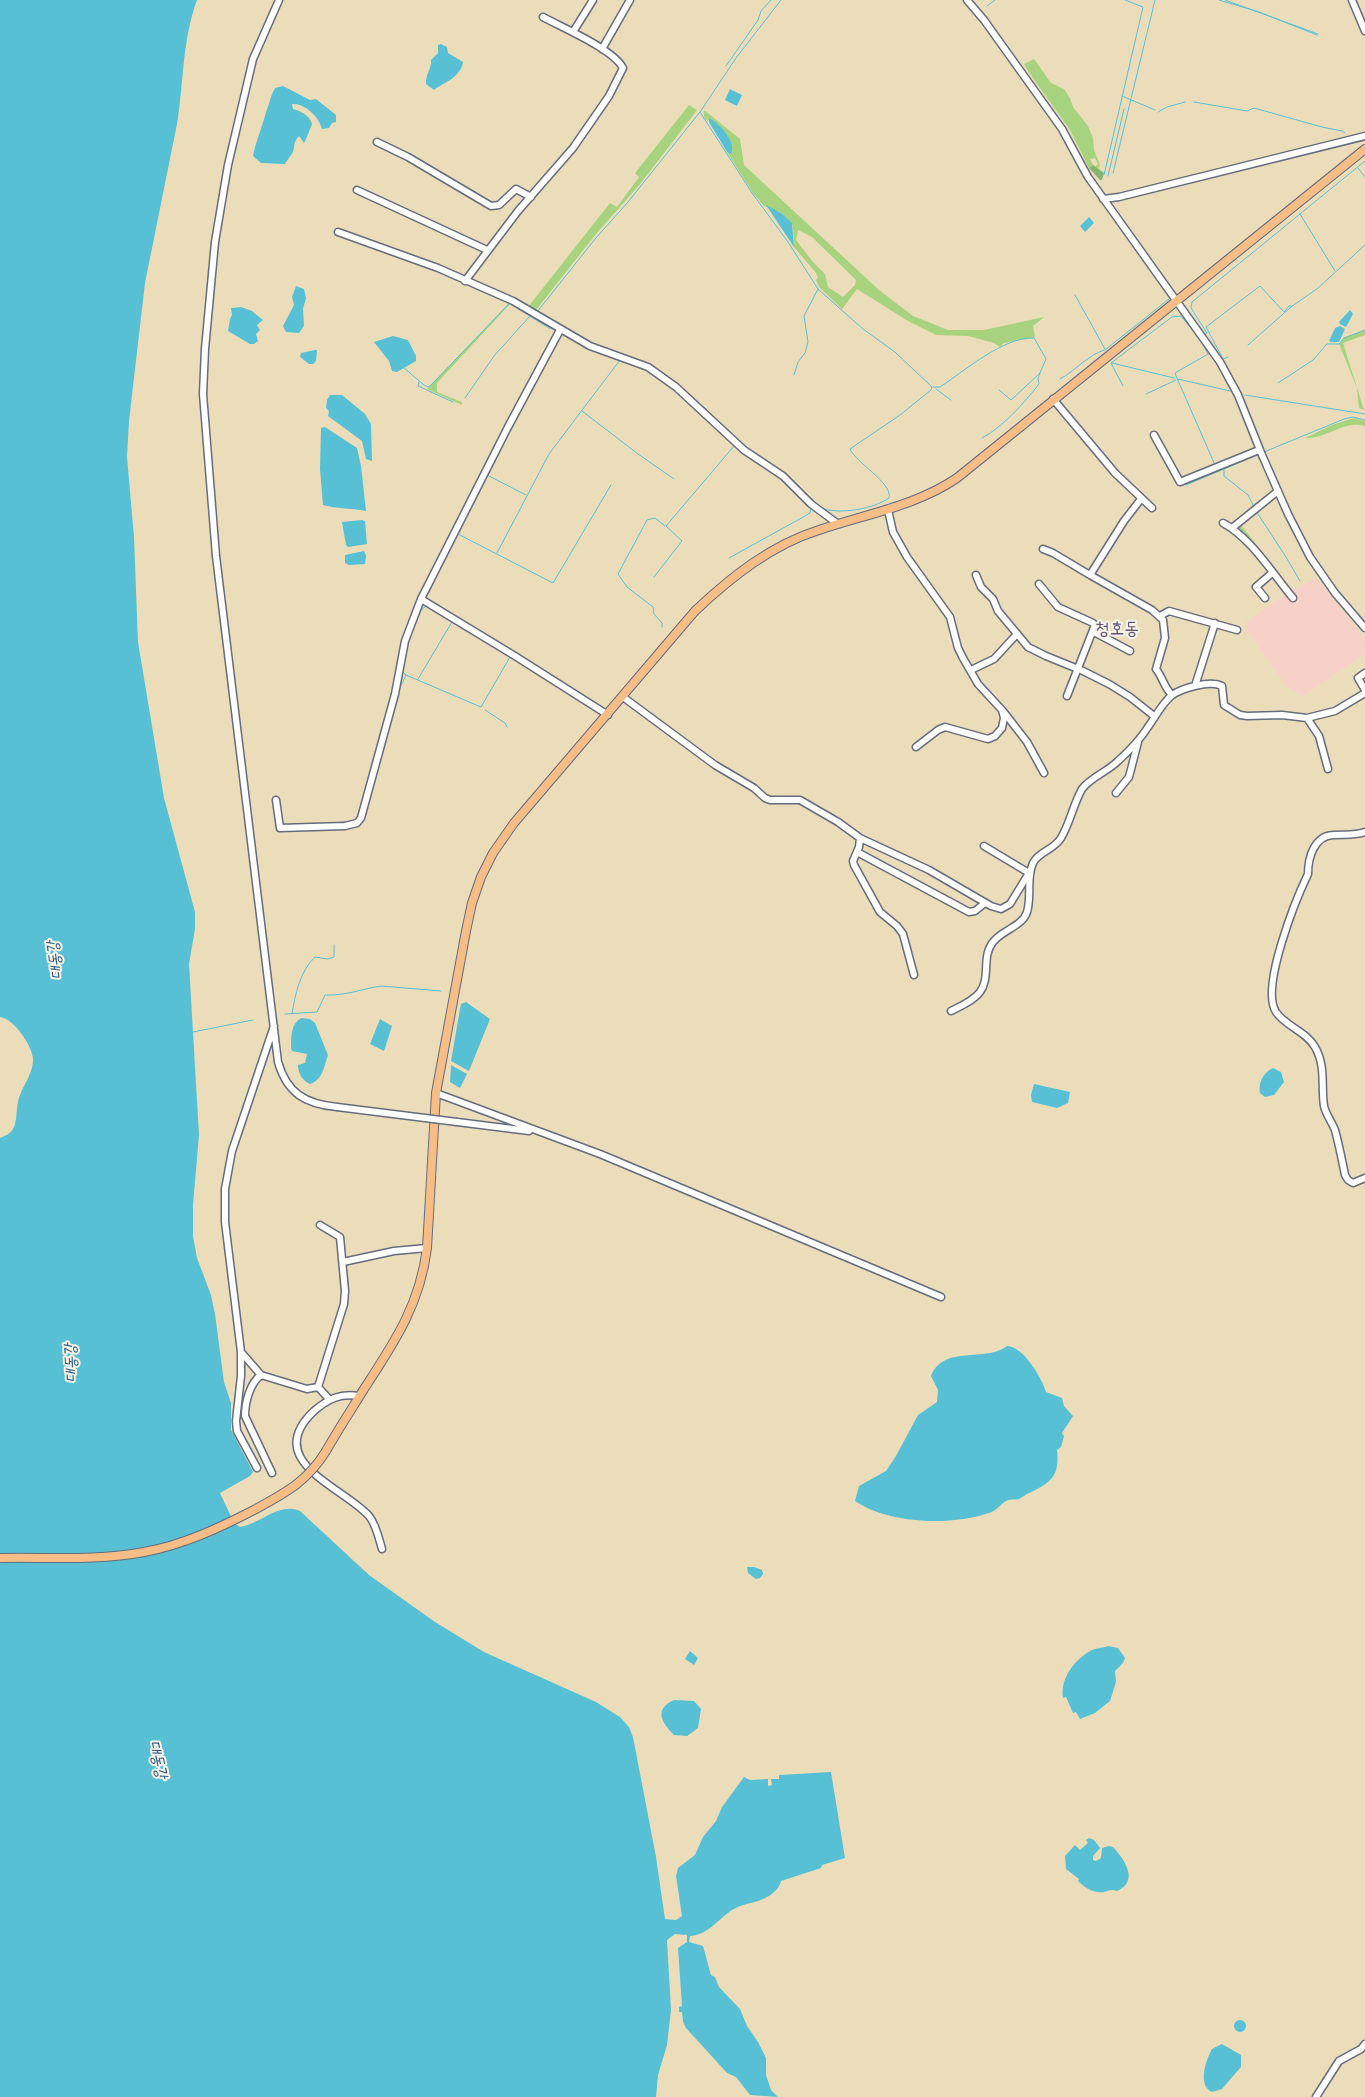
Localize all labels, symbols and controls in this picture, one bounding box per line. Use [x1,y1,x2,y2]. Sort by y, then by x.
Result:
district label: 청호동 [1095,620,1139,642]
water label: 대동강 [45,940,69,980]
water label: 대동강 [63,1343,83,1383]
water label: 대동강 [143,1739,169,1781]

